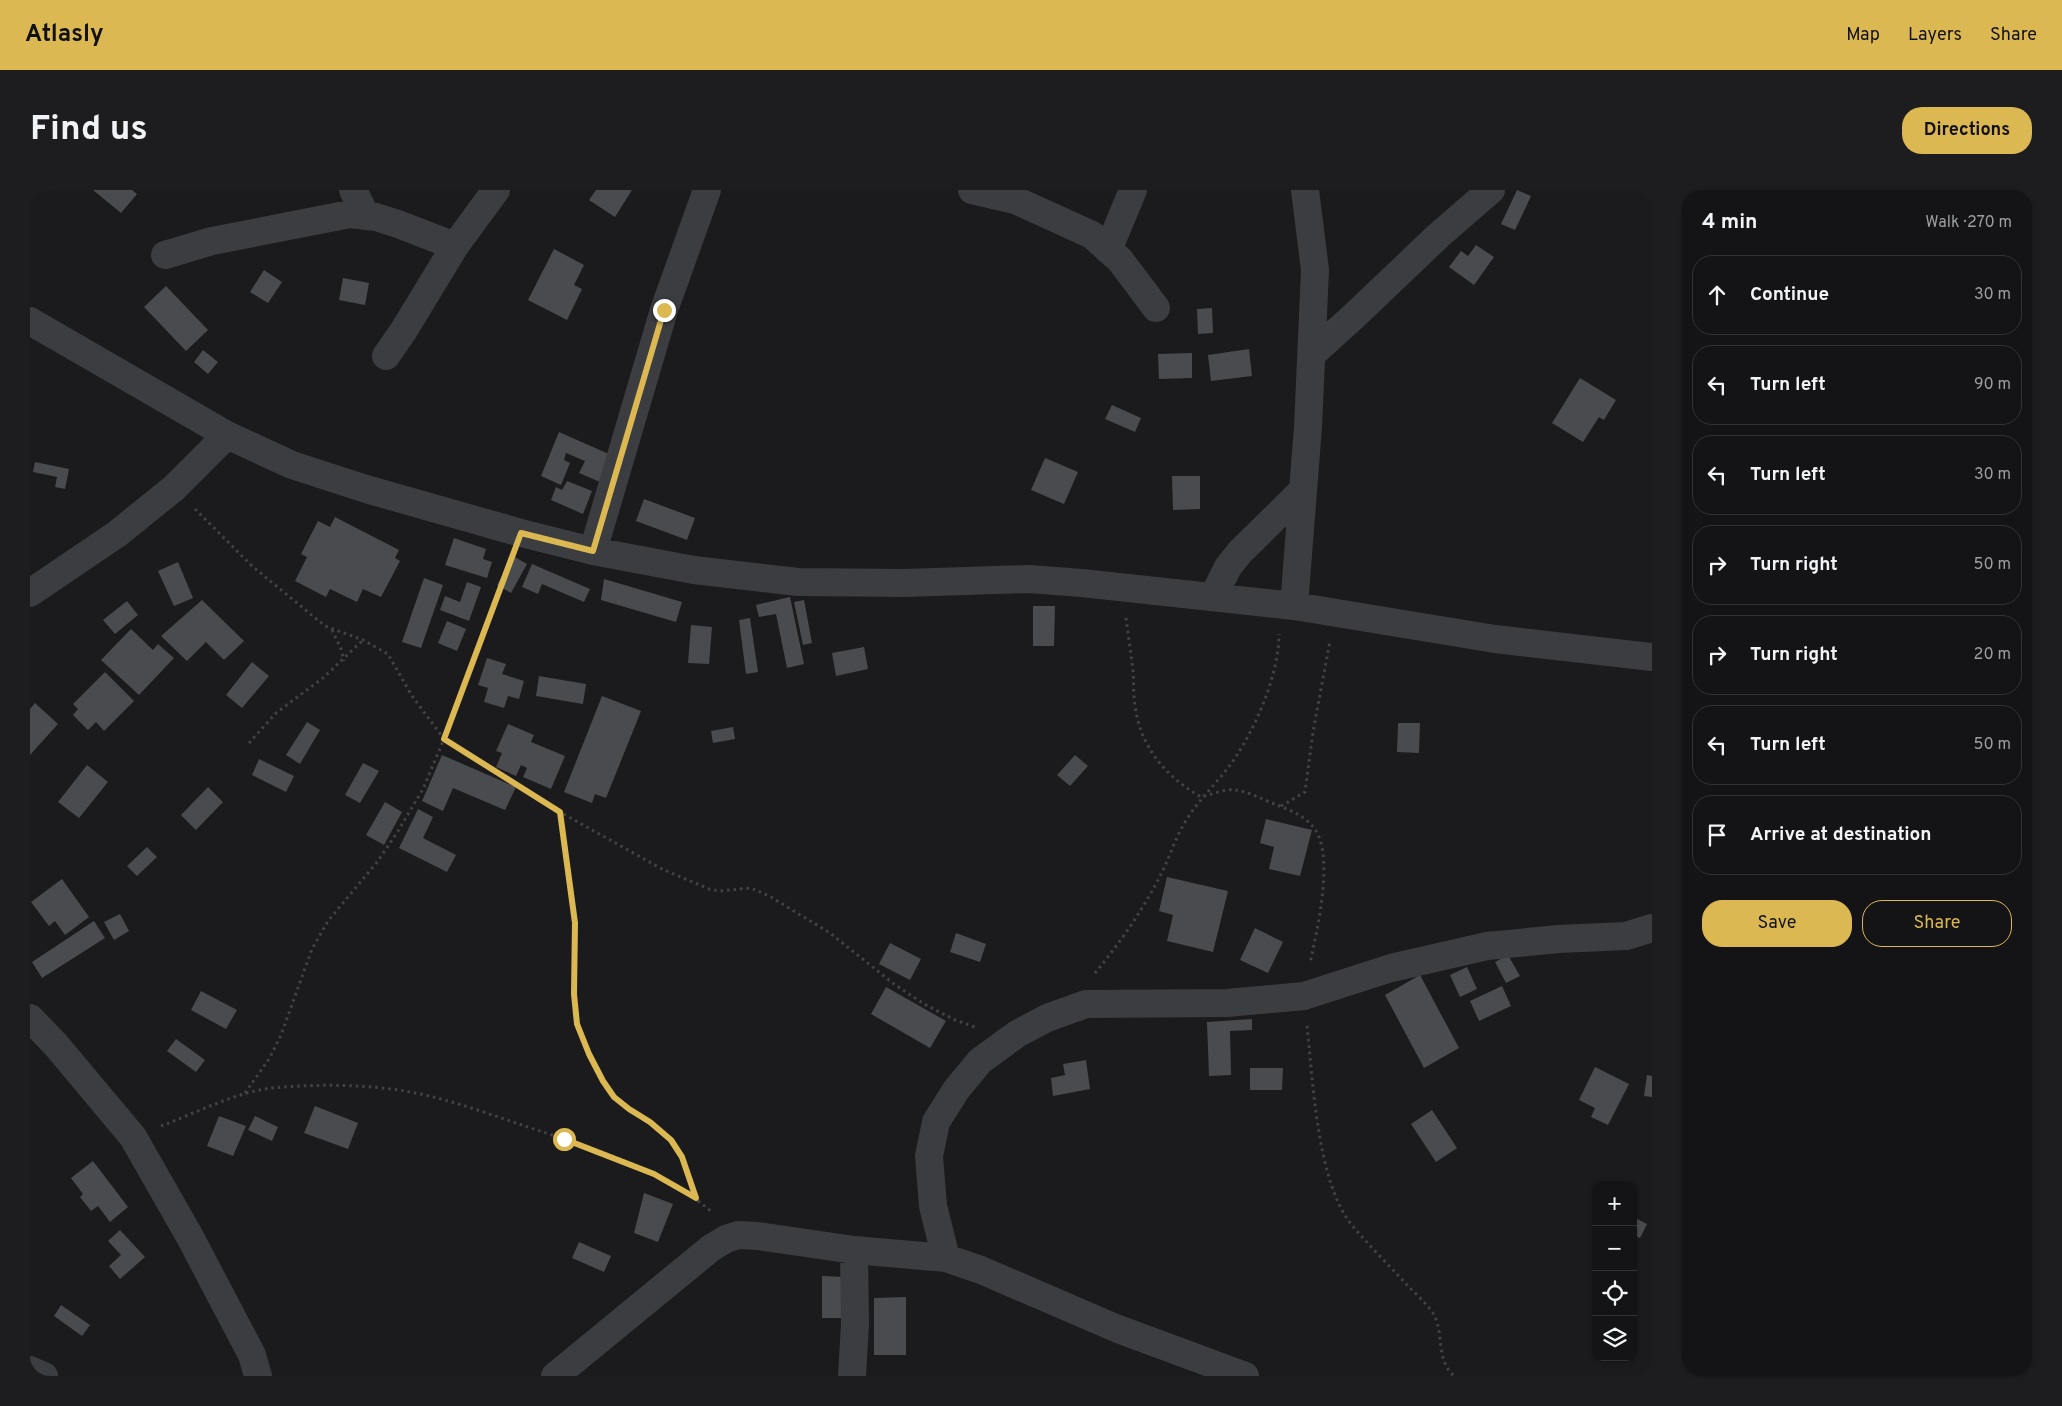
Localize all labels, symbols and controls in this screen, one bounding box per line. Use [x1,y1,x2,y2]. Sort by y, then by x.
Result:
text: Atlasly [25,20,104,50]
text: Map [1846,24,1880,47]
text: Layers [1908,24,1962,47]
text: Share [1990,24,2037,47]
button: Directions [1902,107,2032,154]
text: Find us [30,108,148,152]
text: 4 min [1702,209,1758,236]
text: Walk · 270 m [1925,213,2012,233]
icon: ahead [1703,281,1731,309]
text: Continue [1750,283,1829,307]
text: 30 m [1974,285,2011,305]
route end [653,299,676,322]
icon: left [1703,371,1731,399]
text: Turn left [1750,373,1826,397]
text: 90 m [1974,375,2011,395]
icon: left [1703,461,1731,489]
text: Turn left [1750,463,1826,487]
text: 30 m [1974,465,2011,485]
icon: right [1703,551,1731,579]
text: Turn right [1750,553,1838,577]
text: 50 m [1974,555,2011,575]
icon: right [1703,641,1731,669]
text: Turn right [1750,643,1838,667]
text: 20 m [1974,645,2011,665]
icon: left [1703,731,1731,759]
text: Turn left [1750,733,1826,757]
text: 50 m [1974,735,2011,755]
icon: arrive [1703,821,1731,849]
text: Arrive at destination [1750,823,1931,847]
button: Save [1702,900,1852,947]
button: Share [1862,900,2012,947]
route start [553,1128,576,1151]
map controls [1592,1181,1637,1361]
button: + [1592,1181,1637,1226]
button: − [1592,1226,1637,1271]
button: locate [1592,1271,1637,1316]
button: layers [1592,1316,1637,1361]

